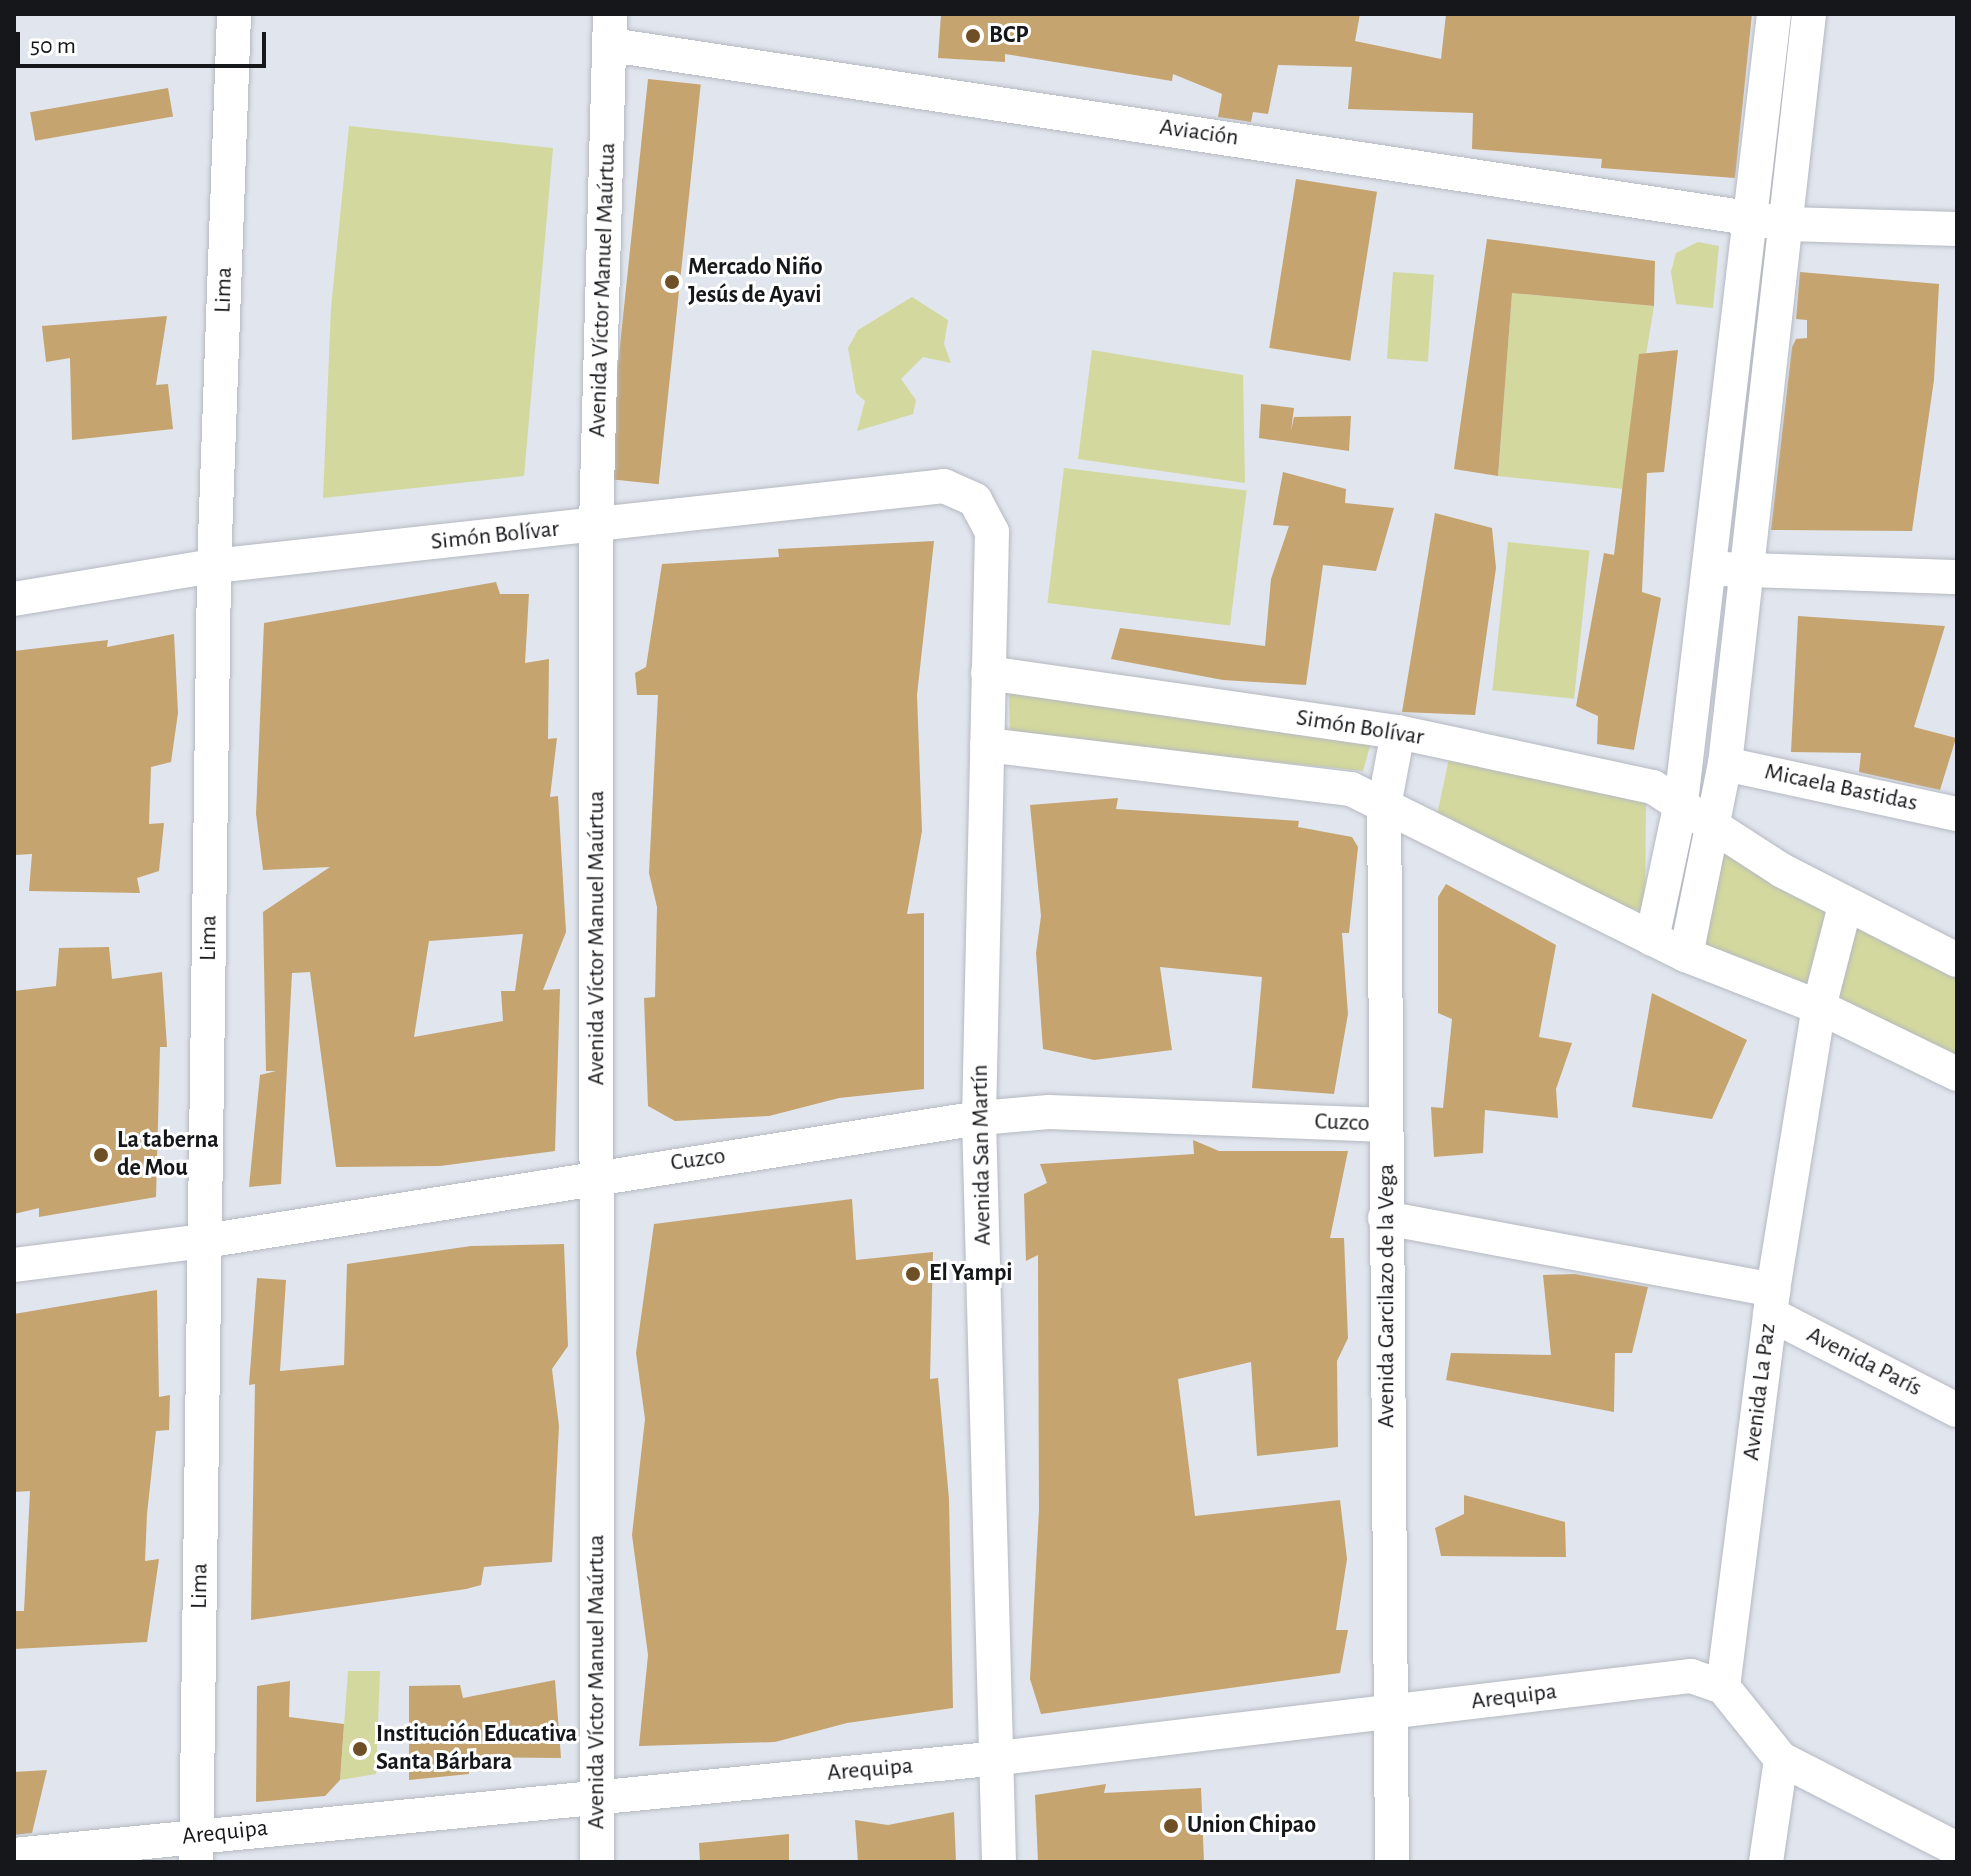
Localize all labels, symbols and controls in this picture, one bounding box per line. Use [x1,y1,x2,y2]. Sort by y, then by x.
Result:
scale bar [20,16,270,66]
place label: BCP [989,22,1029,50]
marker: BCP [964,27,982,45]
text: 50 m [30,34,76,58]
street label: Aviación [1158,113,1240,153]
street label: Avenida Víctor Manuel Maúrtua [583,142,623,438]
place label: Mercado Niño Jesús de Ayavi [688,254,823,310]
street label: Lima [209,266,239,314]
marker: Mercado Niño Jesús de Ayavi [663,273,681,291]
street label: Simón Bolívar [429,515,561,557]
street label: Simón Bolívar [1294,704,1426,752]
street label: Micaela Bastidas [1762,758,1920,818]
street label: Avenida Víctor Manuel Maúrtua [583,791,611,1085]
street label: Lima [194,915,224,961]
street label: Avenida San Martín [966,1064,998,1246]
street label: Cuzco [1314,1108,1370,1138]
place label: La taberna de Mou [117,1127,219,1183]
street label: Cuzco [669,1142,727,1178]
marker: La taberna de Mou [92,1146,110,1164]
street label: Avenida Garcilazo de la Vega [1373,1164,1401,1428]
place label: El Yampi [929,1260,1013,1288]
marker: El Yampi [904,1265,922,1283]
street label: Avenida París [1802,1321,1926,1403]
street label: Avenida La Paz [1737,1322,1783,1462]
street label: Avenida Víctor Manuel Maúrtua [583,1535,611,1829]
street label: Lima [185,1563,215,1609]
street label: Arequipa [1470,1677,1558,1717]
place label: Institución Educativa Santa Bárbara [376,1721,577,1777]
marker: Institución Educativa Santa Bárbara [351,1740,369,1758]
street label: Arequipa [826,1752,914,1788]
place label: Union Chipao [1187,1812,1316,1840]
street label: Arequipa [181,1814,269,1852]
marker: Union Chipao [1162,1817,1180,1835]

